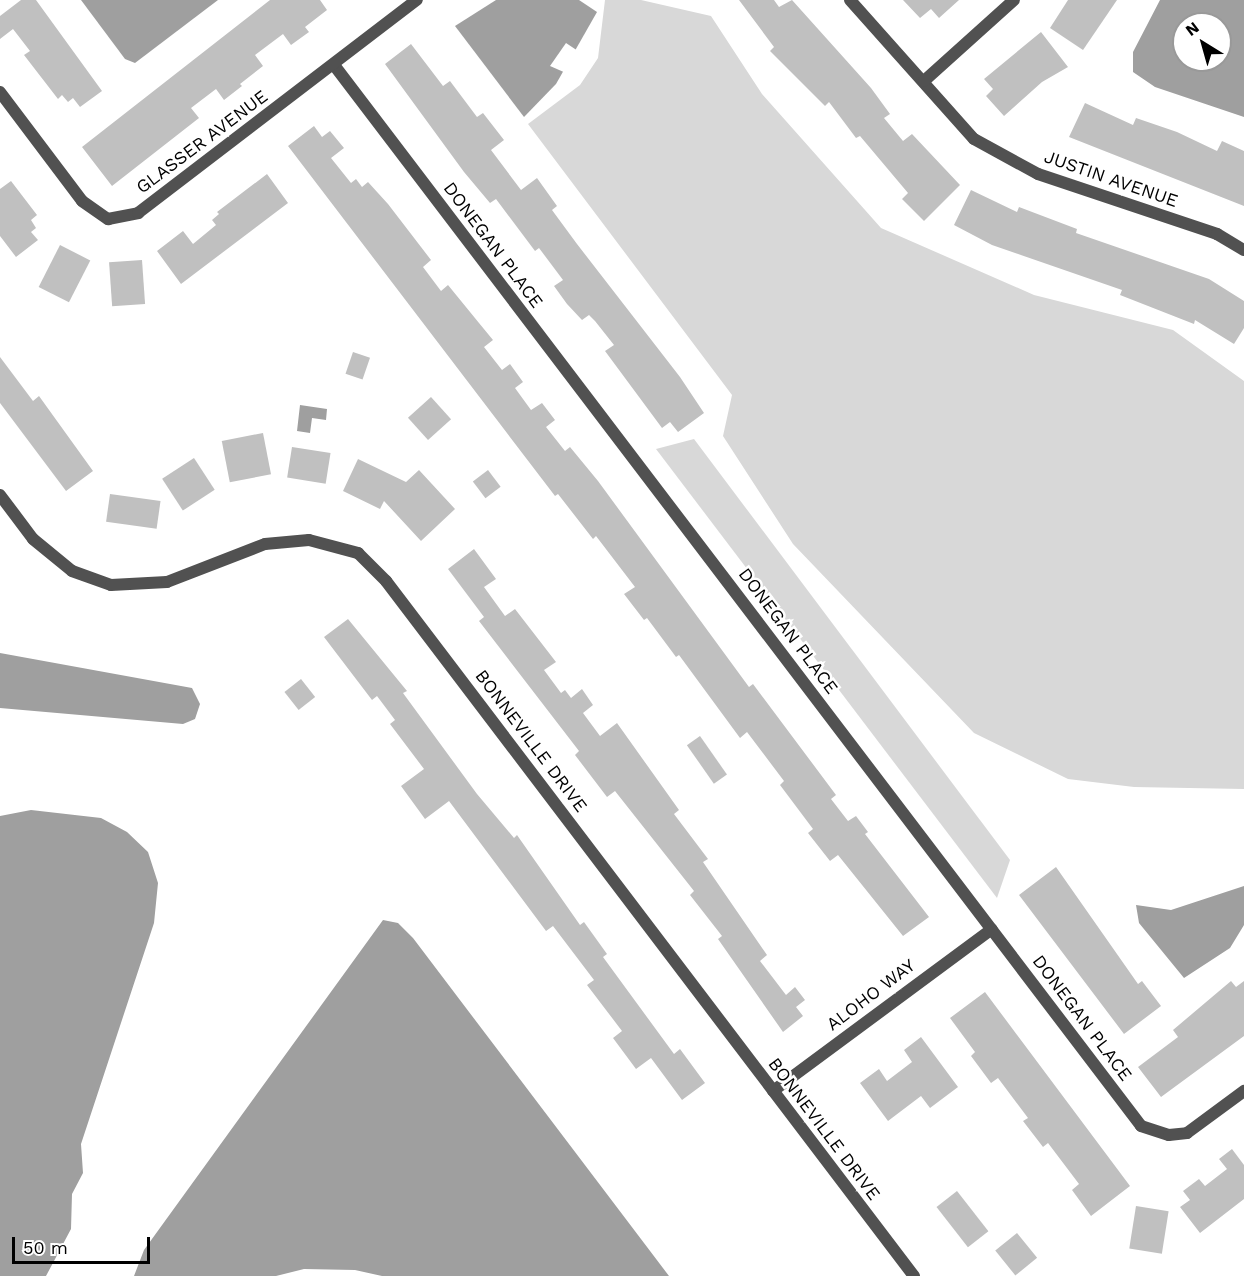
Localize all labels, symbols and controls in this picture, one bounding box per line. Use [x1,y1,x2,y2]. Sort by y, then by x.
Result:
north arrow [1172,12,1232,72]
text: N [1182,18,1203,40]
street label: GLASSER AVENUE [132,85,272,199]
street label: JUSTIN AVENUE [1041,146,1181,212]
street label: DONEGAN PLACE [439,178,547,312]
street label: DONEGAN PLACE [734,564,842,698]
street label: BONNEVILLE DRIVE [470,666,592,816]
street label: DONEGAN PLACE [1028,951,1136,1085]
street label: ALOHO WAY [822,954,920,1036]
street label: BONNEVILLE DRIVE [763,1054,885,1204]
scale bar [15,1225,153,1263]
text: 50 m [23,1237,68,1258]

